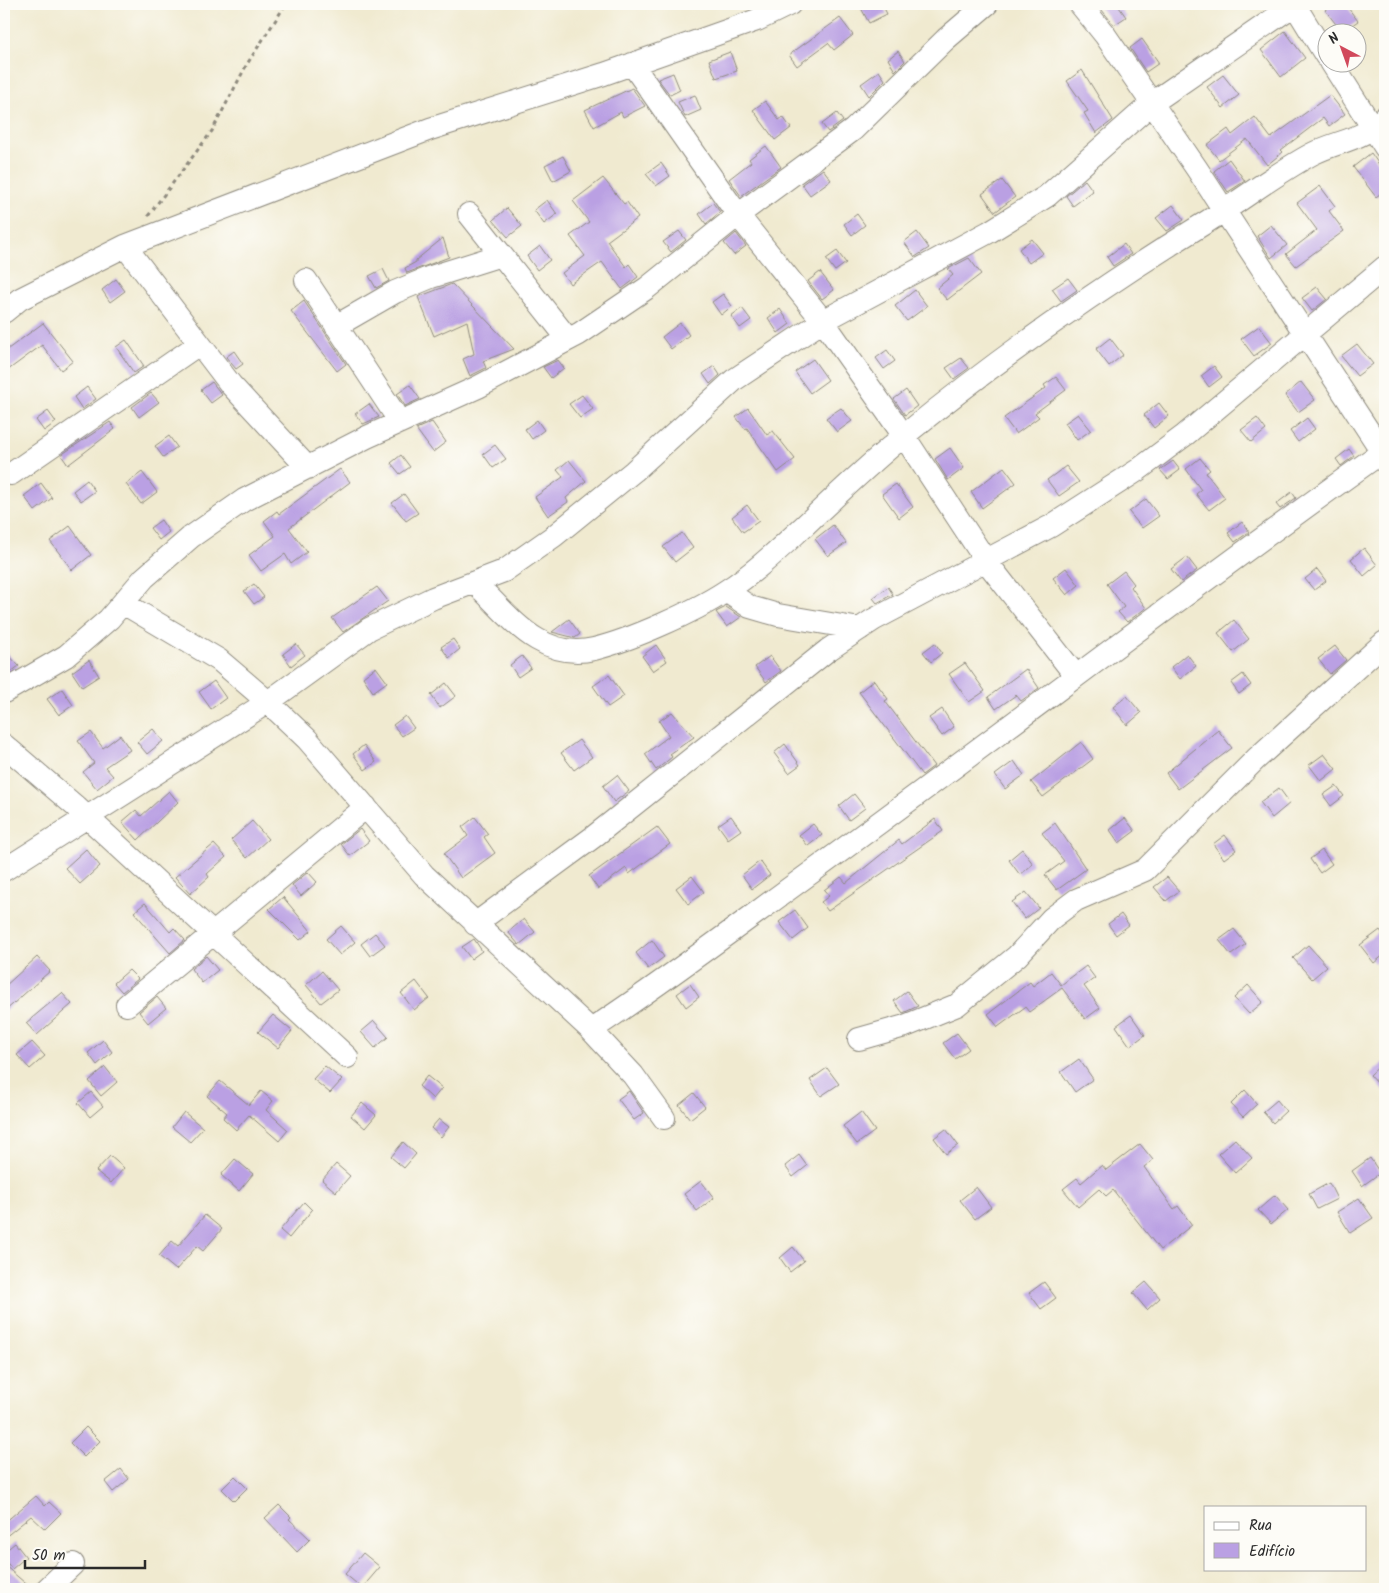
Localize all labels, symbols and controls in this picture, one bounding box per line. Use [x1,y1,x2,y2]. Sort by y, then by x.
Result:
north arrow [1316,22,1366,72]
text: N [1324,28,1345,50]
legend [1204,1506,1366,1570]
text: Rua [1249,1514,1272,1538]
scale bar [25,1538,145,1570]
text: Edifício [1249,1540,1295,1564]
text: 50 m [32,1544,66,1568]

